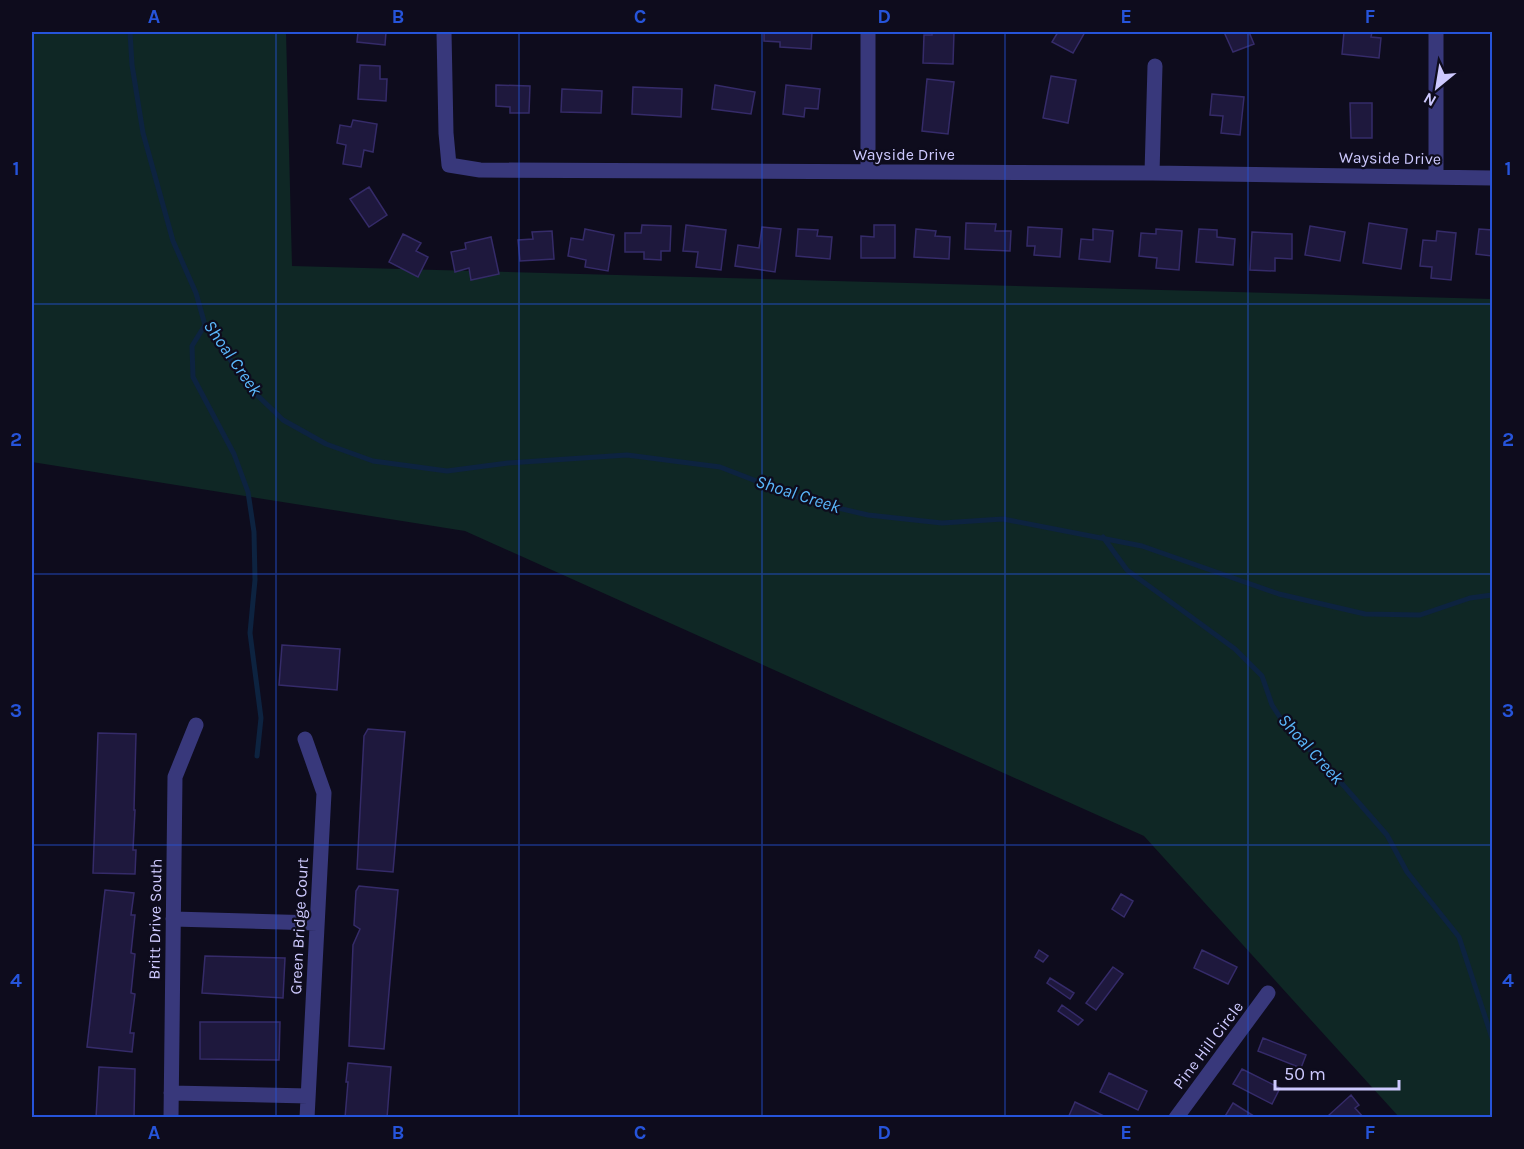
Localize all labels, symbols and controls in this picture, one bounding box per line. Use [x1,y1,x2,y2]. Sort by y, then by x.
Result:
text: A [148,5,161,28]
text: B [392,5,404,28]
text: C [634,5,646,28]
text: D [877,5,891,28]
text: E [1120,5,1132,28]
text: F [1365,5,1376,28]
north arrow [1407,57,1467,117]
text: N [1420,88,1439,111]
street label: Wayside Drive [853,145,955,164]
street label: Wayside Drive [1339,148,1441,168]
text: 1 [12,157,20,180]
text: 1 [1504,157,1512,180]
water label: Shoal Creek [199,316,268,401]
text: 2 [10,428,22,451]
text: 2 [1502,428,1514,451]
water label: Shoal Creek [753,470,844,518]
text: 3 [10,699,22,722]
text: 3 [1502,699,1514,722]
water label: Shoal Creek [1273,709,1349,790]
street label: Green Bridge Court [286,857,312,995]
street label: Britt Drive South [144,858,166,980]
text: 4 [10,969,22,992]
text: 4 [1502,969,1514,992]
street label: Pine Hill Circle [1169,997,1247,1093]
scale bar [1275,1053,1400,1091]
text: 50 m [1284,1063,1326,1085]
text: A [148,1121,161,1144]
text: B [392,1121,404,1144]
text: C [634,1121,646,1144]
text: D [877,1121,891,1144]
text: E [1120,1121,1132,1144]
text: F [1365,1121,1376,1144]

